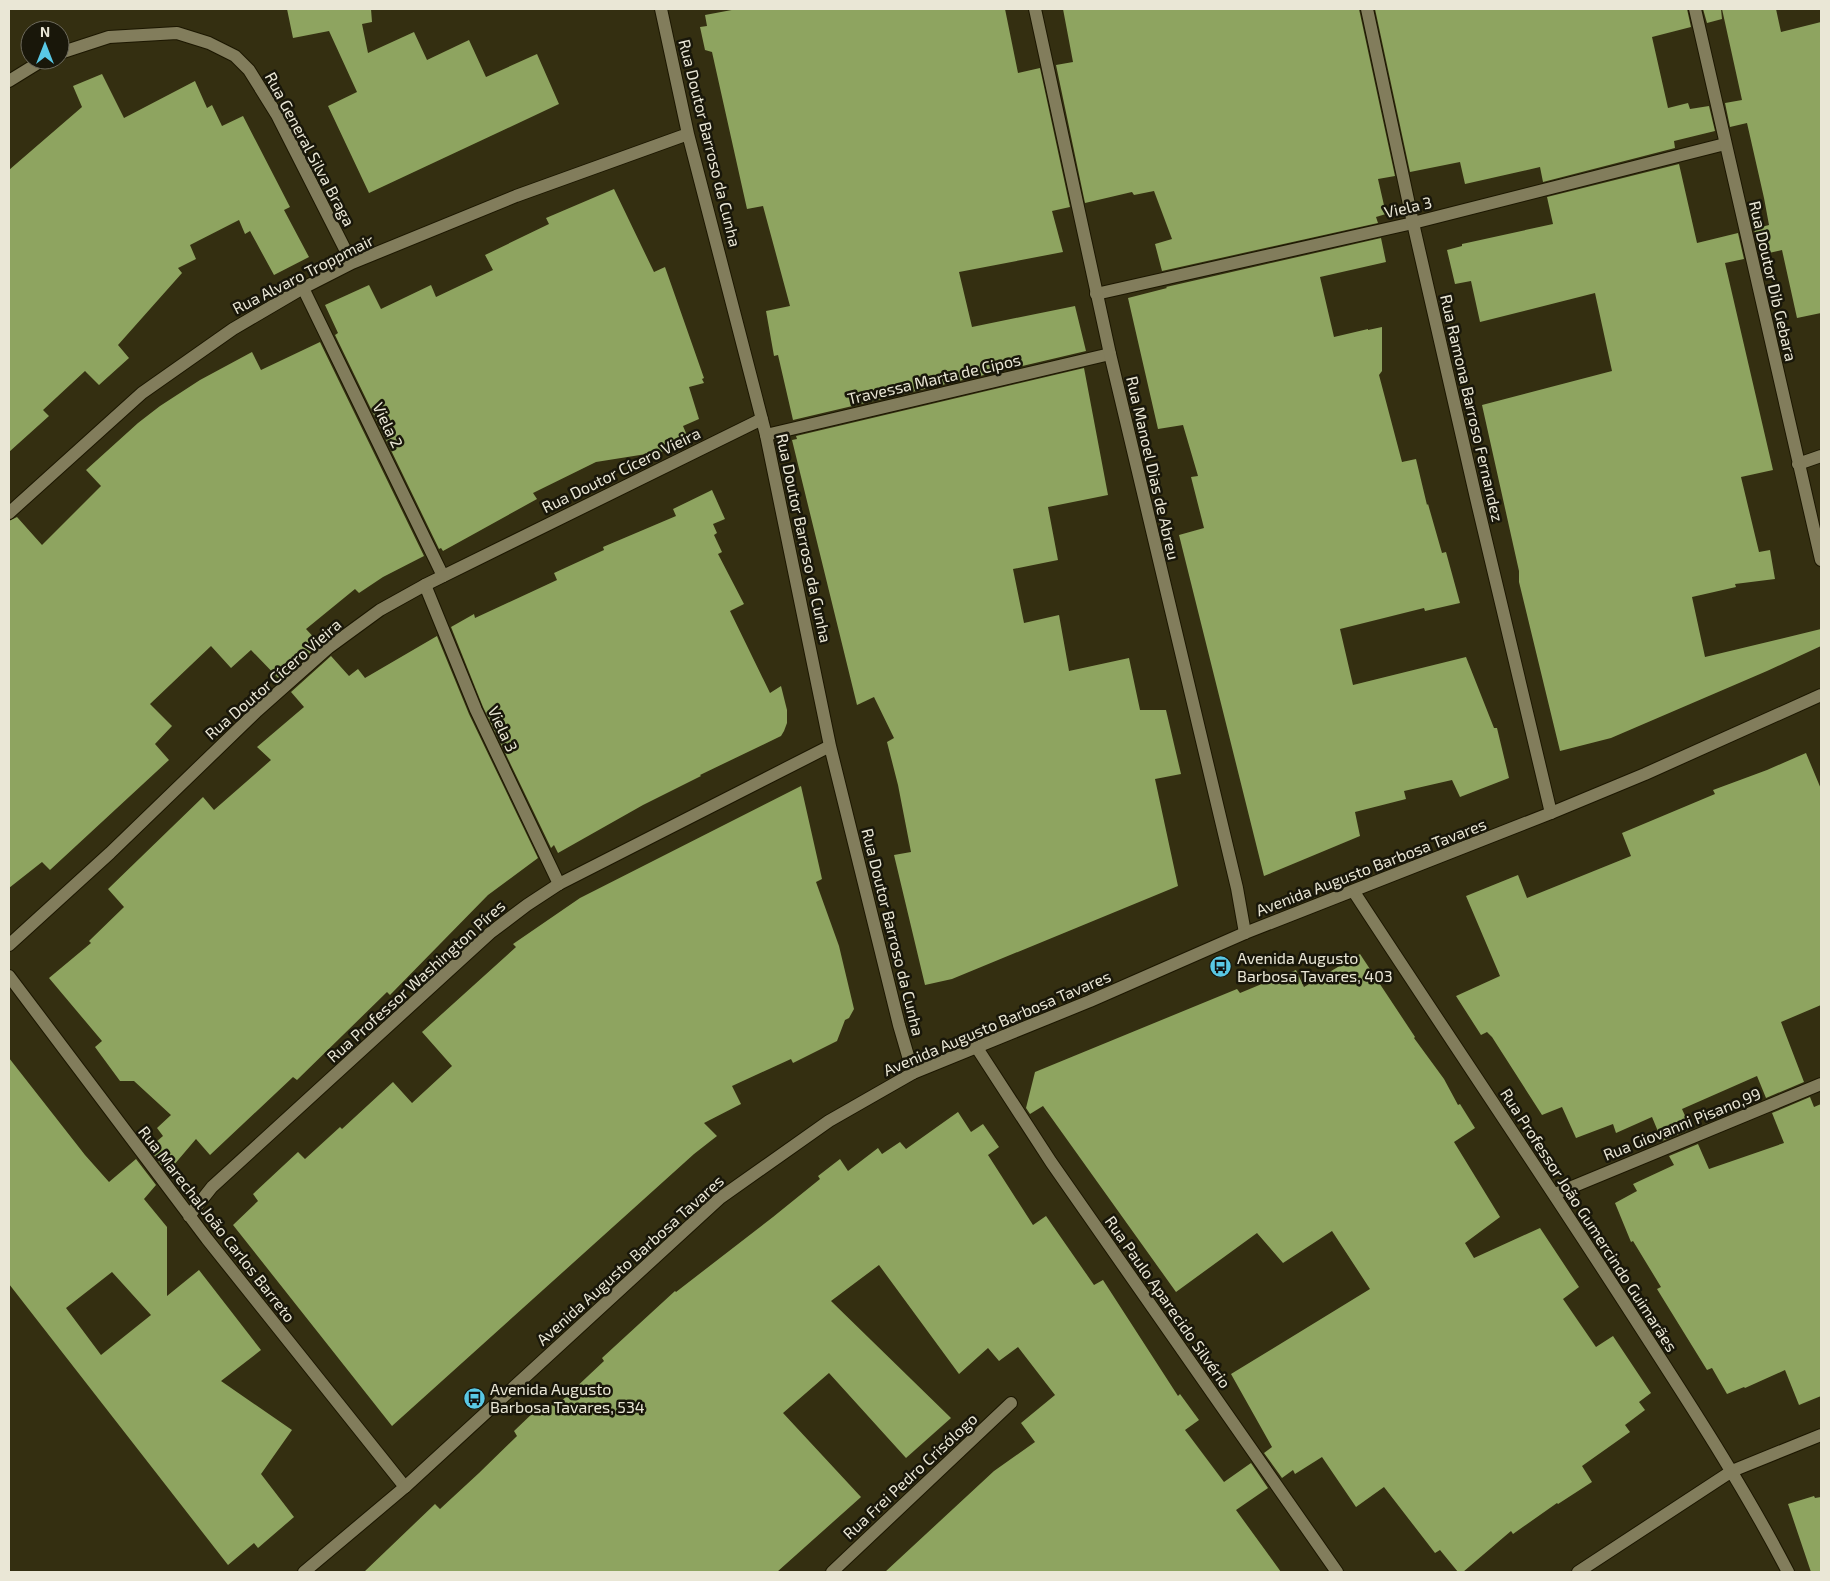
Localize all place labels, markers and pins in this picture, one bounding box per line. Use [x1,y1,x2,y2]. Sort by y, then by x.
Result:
place label: Avenida Augusto Barbosa Tavares, 403 [1237,948,1393,985]
bus stop icon: Avenida Augusto Barbosa Tavares, 403 [1209,955,1233,979]
place label: Avenida Augusto Barbosa Tavares, 534 [490,1379,645,1416]
bus stop icon: Avenida Augusto Barbosa Tavares, 534 [462,1386,486,1410]

